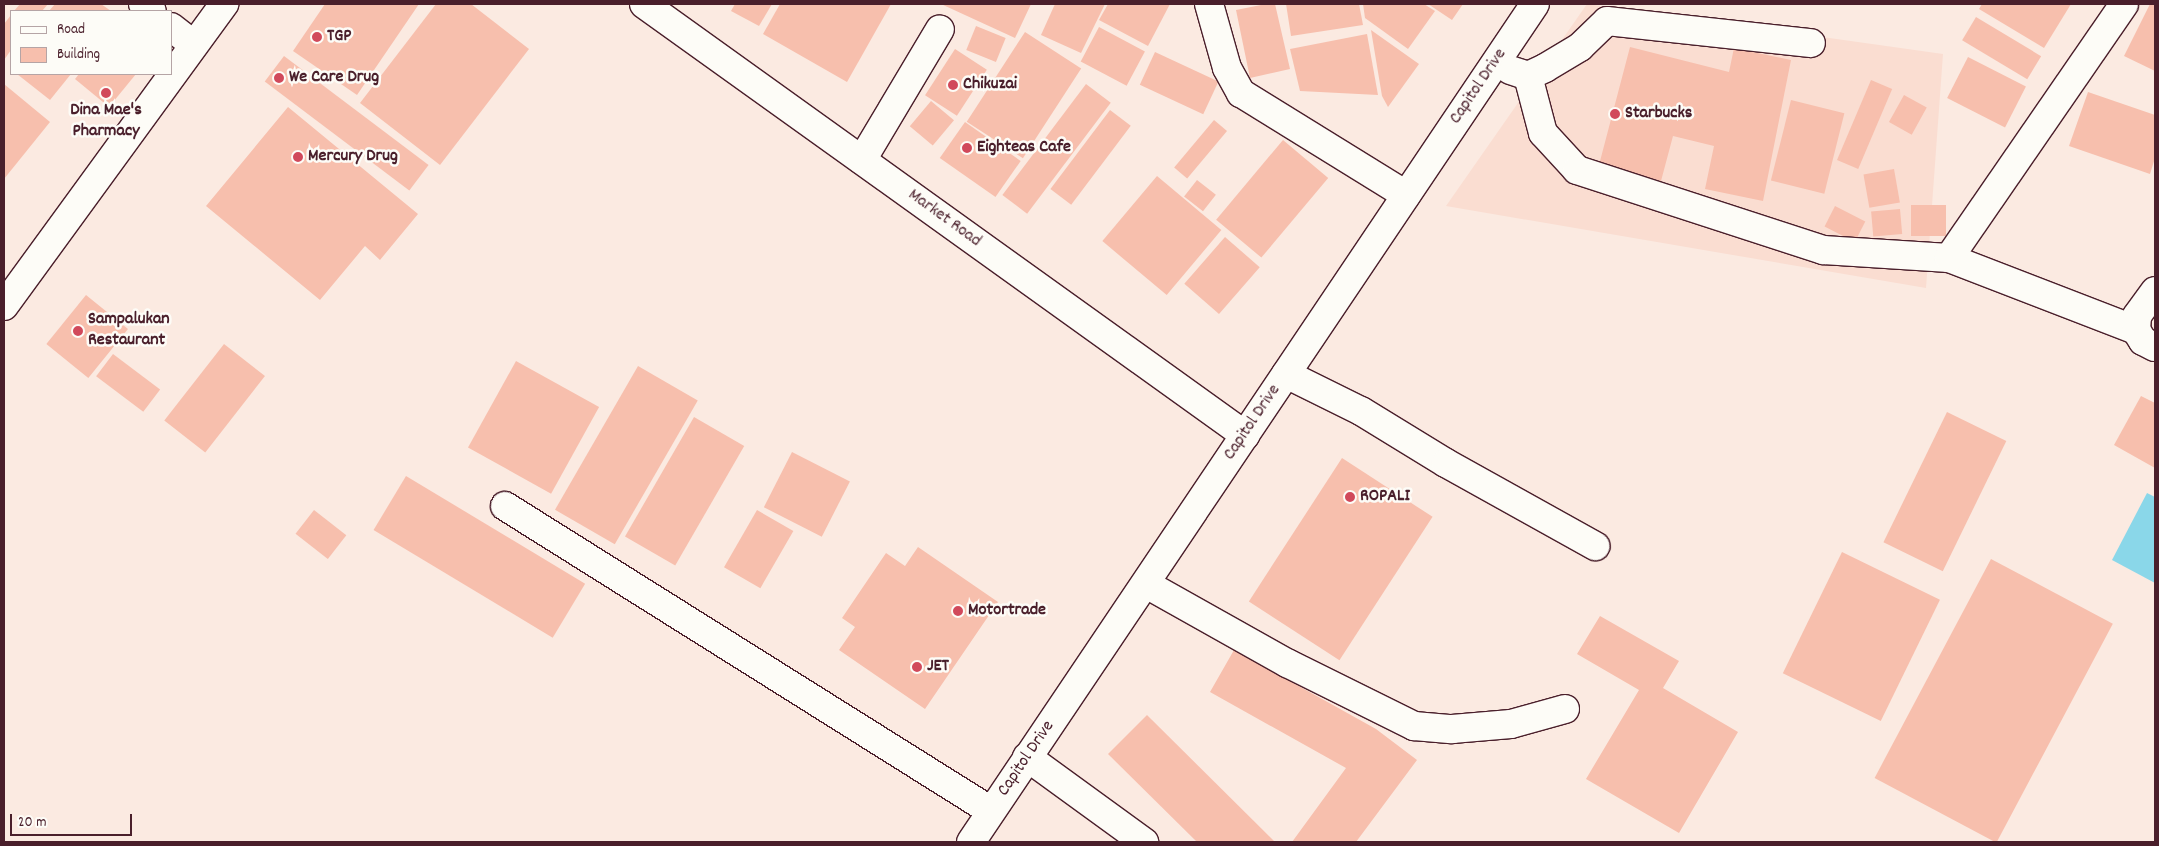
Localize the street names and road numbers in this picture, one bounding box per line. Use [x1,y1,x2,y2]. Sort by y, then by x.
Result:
street label: Capitol Drive [1446,45,1512,129]
street label: Market Road [903,185,985,253]
street label: Capitol Drive [1220,381,1286,465]
street label: Capitol Drive [994,717,1060,801]

